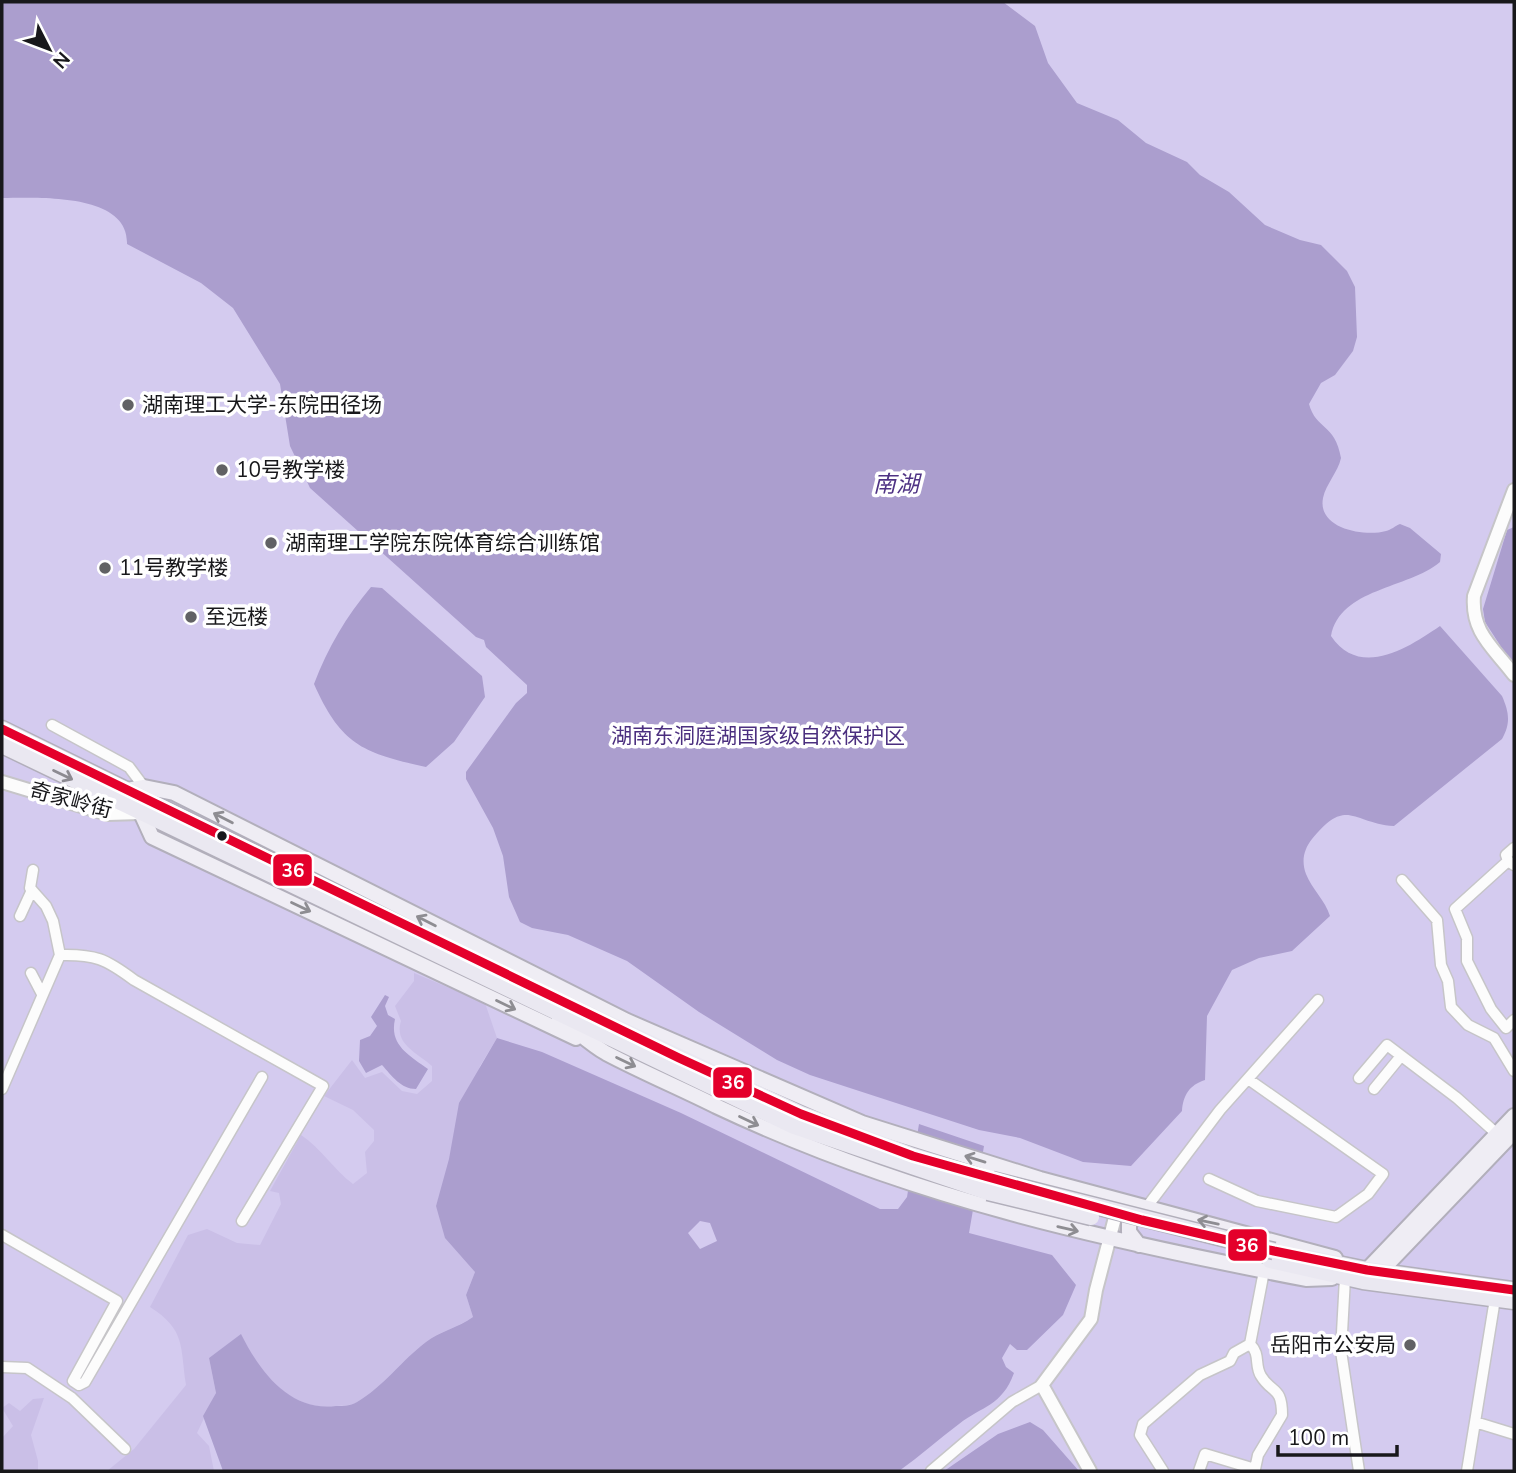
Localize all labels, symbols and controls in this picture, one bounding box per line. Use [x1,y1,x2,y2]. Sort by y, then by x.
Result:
north arrow [14,14,84,84]
text: N [46,46,75,74]
place label: 湖南理工大学-东院田径场 [142,391,382,419]
marker: 湖南理工大学-东院田径场 [120,397,136,413]
place label: 10号教学楼 [236,456,345,484]
marker: 10号教学楼 [214,462,230,478]
water label: 南湖 [873,469,922,500]
place label: 湖南理工学院东院体育综合训练馆 [285,529,600,557]
marker: 湖南理工学院东院体育综合训练馆 [263,535,279,551]
place label: 11号教学楼 [119,554,228,582]
marker: 11号教学楼 [97,560,113,576]
place label: 至远楼 [205,603,268,631]
marker: 至远楼 [183,609,199,625]
park label: 湖南东洞庭湖国家级自然保护区 [611,722,905,750]
one-way arrow [52,769,73,782]
street label: 奇家岭街 [27,776,115,824]
one-way arrow [213,811,234,825]
unlabelled marker [215,829,229,843]
line badge: 36 [272,853,313,887]
text: 36 [282,858,304,884]
one-way arrow [290,901,311,914]
one-way arrow [416,914,437,928]
one-way arrow [495,999,516,1012]
one-way arrow [615,1056,636,1070]
line badge: 36 [712,1066,753,1099]
text: 36 [722,1070,744,1096]
one-way arrow [738,1115,759,1129]
one-way arrow [964,1151,986,1164]
one-way arrow [1197,1215,1220,1229]
one-way arrow [1057,1223,1079,1236]
line badge: 36 [1227,1228,1268,1262]
text: 36 [1236,1233,1258,1259]
place label: 岳阳市公安局 [1270,1331,1396,1359]
marker: 岳阳市公安局 [1402,1337,1418,1353]
scale bar [1278,1414,1397,1458]
text: 100 m [1288,1424,1349,1452]

